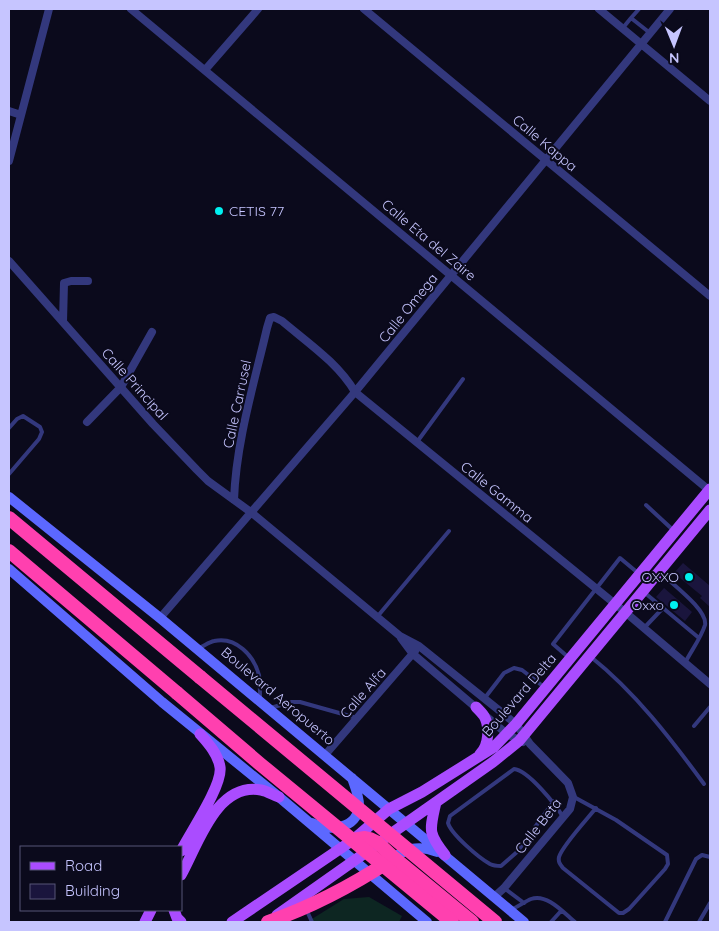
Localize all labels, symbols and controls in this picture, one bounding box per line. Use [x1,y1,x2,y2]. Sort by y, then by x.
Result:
north arrow [649,20,699,70]
text: N [669,49,680,67]
street label: Calle Kappa [509,111,581,175]
street label: Calle Eta del Zaire [378,195,480,285]
place label: CETIS 77 [229,202,284,220]
marker: CETIS 77 [213,205,225,217]
street label: Calle Omega [375,270,441,346]
street label: Calle Principal [98,344,172,424]
street label: Calle Carrusel [219,358,255,450]
street label: Calle Gamma [457,457,537,527]
place label: OXXO [641,568,679,586]
marker: OXXO [683,571,695,583]
place label: Oxxo [632,596,664,614]
marker: Oxxo [668,599,680,611]
street label: Boulevard Aeropuerto [217,643,339,749]
street label: Boulevard Delta [478,650,560,740]
street label: Calle Alfa [336,664,390,722]
street label: Calle Beta [511,794,565,858]
legend [20,846,182,911]
text: Road [65,856,102,875]
text: Building [65,881,120,900]

